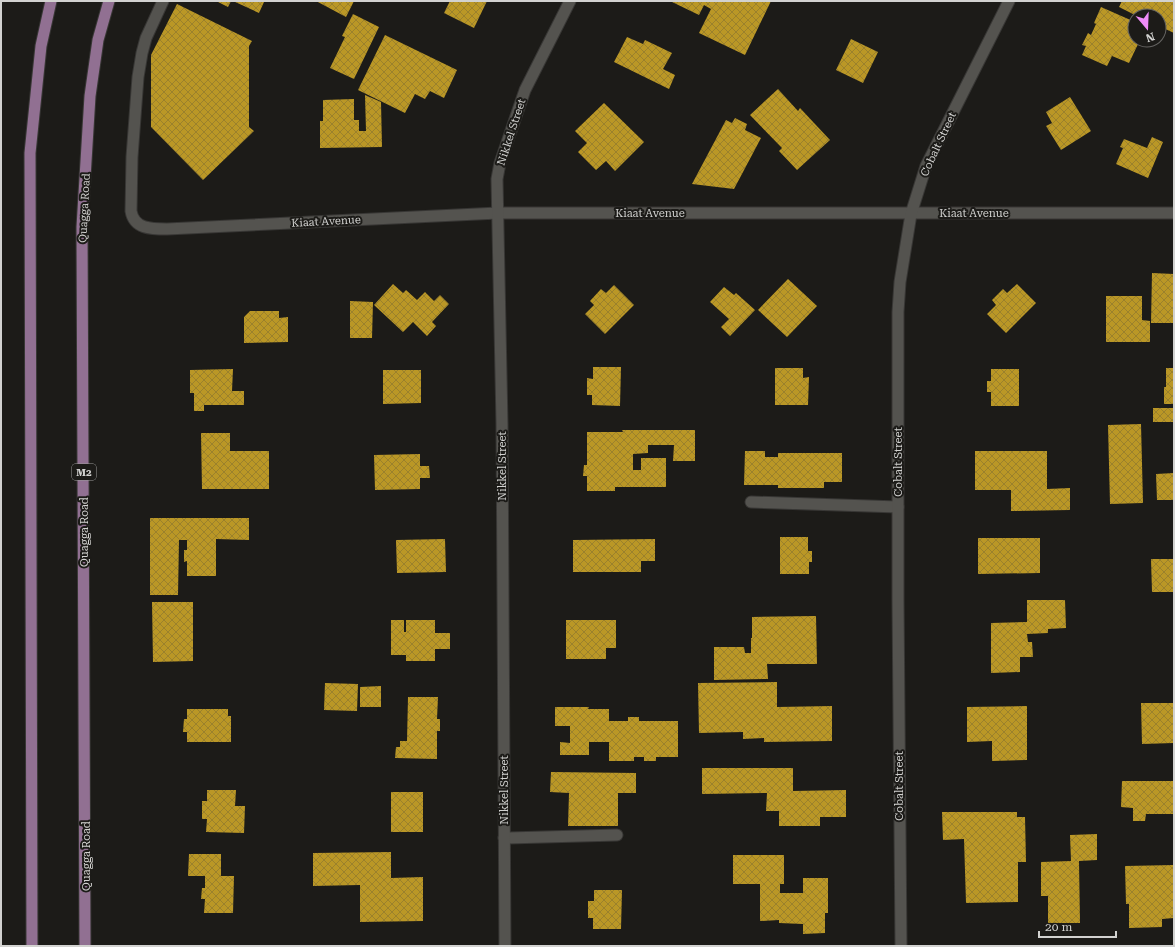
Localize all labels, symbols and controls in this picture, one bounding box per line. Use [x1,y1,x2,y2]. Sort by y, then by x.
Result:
north arrow [1127,8,1167,48]
text: N [1143,29,1156,45]
street label: Nikkel Street [495,97,528,167]
street label: Cobalt Street [918,110,959,178]
street label: Quagga Road [76,173,93,243]
street label: Kiaat Avenue [615,207,685,220]
street label: Kiaat Avenue [939,207,1009,220]
street label: Kiaat Avenue [291,213,361,230]
street label: Cobalt Street [892,427,905,497]
street label: Nikkel Street [496,431,509,501]
road number: M2 [72,464,96,480]
street label: Quagga Road [78,497,91,567]
street label: Cobalt Street [893,751,906,821]
street label: Nikkel Street [498,755,511,825]
street label: Quagga Road [80,821,93,891]
scale bar [1039,913,1116,939]
text: 20 m [1045,920,1072,934]

